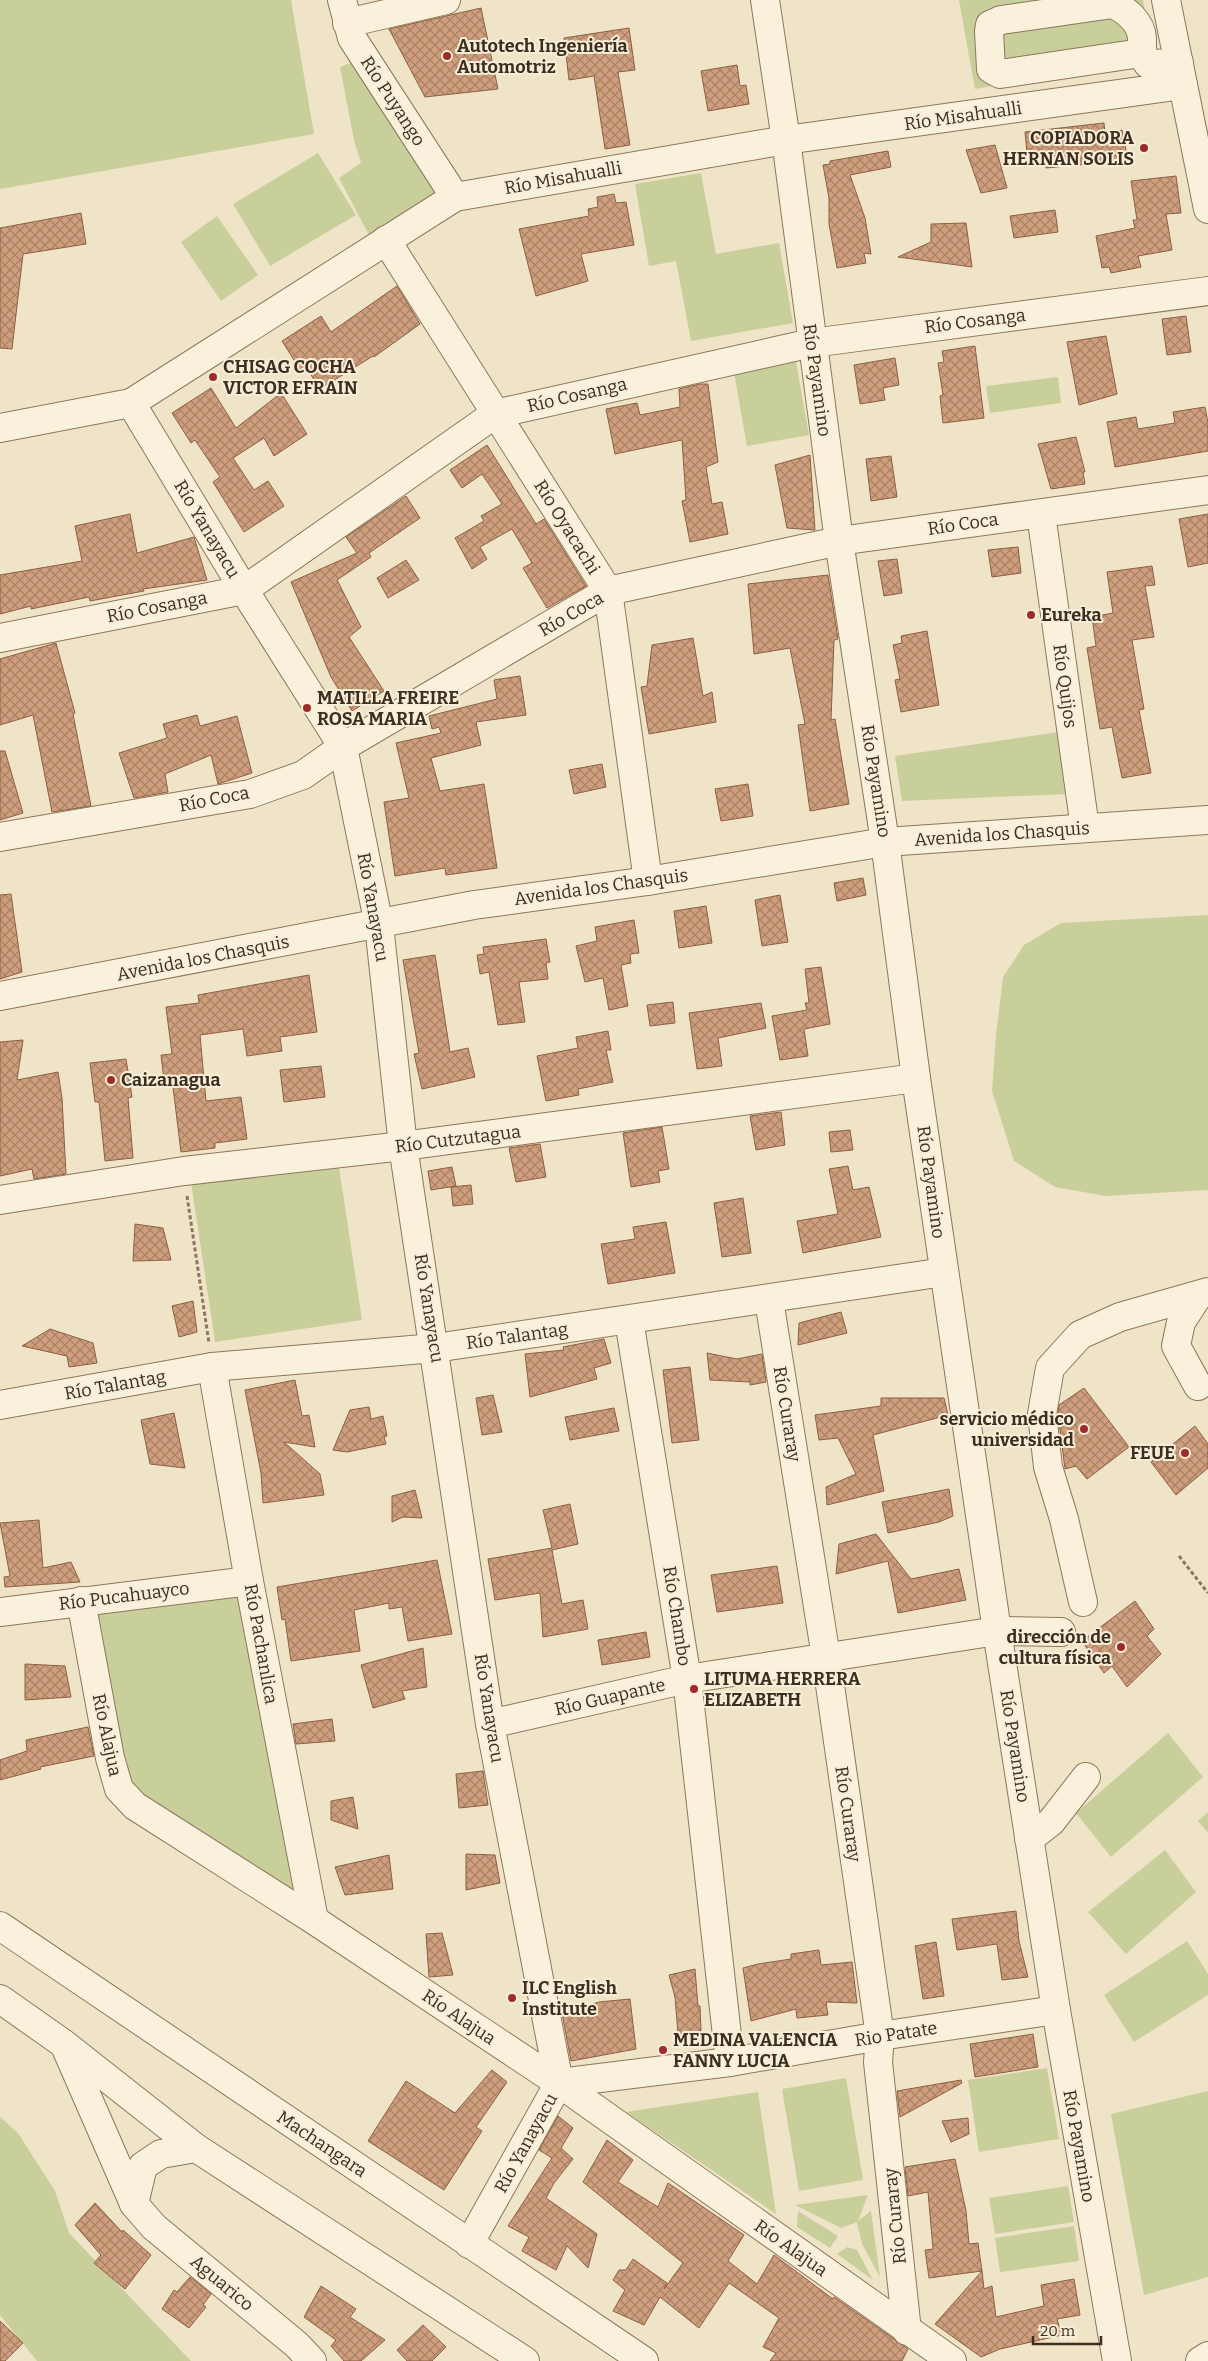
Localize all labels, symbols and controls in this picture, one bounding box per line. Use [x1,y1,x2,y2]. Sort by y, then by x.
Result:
place label: Autotech Ingeniería Automotriz [457,35,628,78]
marker: Autotech Ingeniería Automotriz [441,50,453,62]
street label: Río Puyango [356,52,430,150]
street label: Río Misahualli [903,97,1023,135]
place label: COPIADORA HERNAN SOLIS [1003,127,1134,170]
marker: COPIADORA HERNAN SOLIS [1138,142,1150,154]
street label: Río Misahualli [503,157,623,199]
street label: Río Cosanga [923,304,1027,338]
street label: Río Payamino [798,322,836,438]
place label: CHISAG COCHA VICTOR EFRAIN [223,356,358,399]
marker: CHISAG COCHA VICTOR EFRAIN [207,371,219,383]
street label: Río Cosanga [525,373,629,417]
street label: Río Yanayacu [169,476,245,582]
street label: Río Oyacachi [529,476,605,578]
street label: Río Coca [926,508,1000,540]
street label: Río Cosanga [105,586,209,628]
street label: Río Coca [535,587,607,641]
place label: Eureka [1041,604,1102,626]
marker: Eureka [1025,609,1037,621]
street label: Río Quijos [1048,643,1082,729]
place label: MATILLA FREIRE ROSA MARIA [317,687,459,730]
marker: MATILLA FREIRE ROSA MARIA [301,702,313,714]
street label: Río Payamino [856,723,896,839]
street label: Río Coca [177,781,251,817]
street label: Avenida los Chasquis [914,817,1090,851]
street label: Río Yanayacu [353,851,393,963]
street label: Avenida los Chasquis [513,864,689,910]
street label: Avenida los Chasquis [115,930,291,986]
place label: Caizanagua [121,1069,221,1091]
marker: Caizanagua [105,1074,117,1086]
street label: Río Cutzutagua [394,1120,522,1158]
street label: Río Payamino [912,1124,950,1240]
street label: Río Yanayacu [409,1252,449,1364]
street label: Río Talantag [465,1318,569,1354]
street label: Río Talantag [63,1365,167,1405]
street label: Río Curaray [769,1365,805,1464]
place label: servicio médico universidad [940,1408,1074,1451]
marker: servicio médico universidad [1078,1423,1090,1435]
place label: FEUE [1130,1442,1175,1464]
marker: FEUE [1179,1447,1191,1459]
street label: Río Chambo [658,1564,696,1668]
street label: Río Pucahuayco [57,1577,191,1615]
street label: Río Pachanlica [240,1582,282,1706]
place label: dirección de cultura física [999,1626,1111,1669]
marker: dirección de cultura física [1115,1641,1127,1653]
street label: Río Yanayacu [469,1652,509,1764]
place label: LITUMA HERRERA ELIZABETH [704,1668,861,1711]
street label: Río Guapante [552,1674,668,1720]
marker: LITUMA HERRERA ELIZABETH [688,1683,700,1695]
street label: Río Payamino [995,1688,1035,1804]
street label: Río Alajua [87,1692,127,1779]
street label: Río Curaray [830,1765,866,1864]
place label: ILC English Institute [522,1977,617,2020]
street label: Río Alajua [418,1984,500,2050]
marker: ILC English Institute [506,1992,518,2004]
street label: Rio Patate [853,2017,939,2051]
place label: MEDINA VALENCIA FANNY LUCIA [673,2029,838,2072]
marker: MEDINA VALENCIA FANNY LUCIA [657,2044,669,2056]
street label: Río Payamino [1058,2088,1100,2204]
street label: Río Yanayacu [490,2089,562,2197]
street label: Machangara [273,2106,371,2182]
street label: Río Curaray [879,2166,911,2265]
street label: Río Alajua [750,2215,832,2281]
street label: Aguarico [186,2250,258,2316]
scale bar [1033,2314,1100,2346]
text: 20 m [1040,2322,1076,2340]

